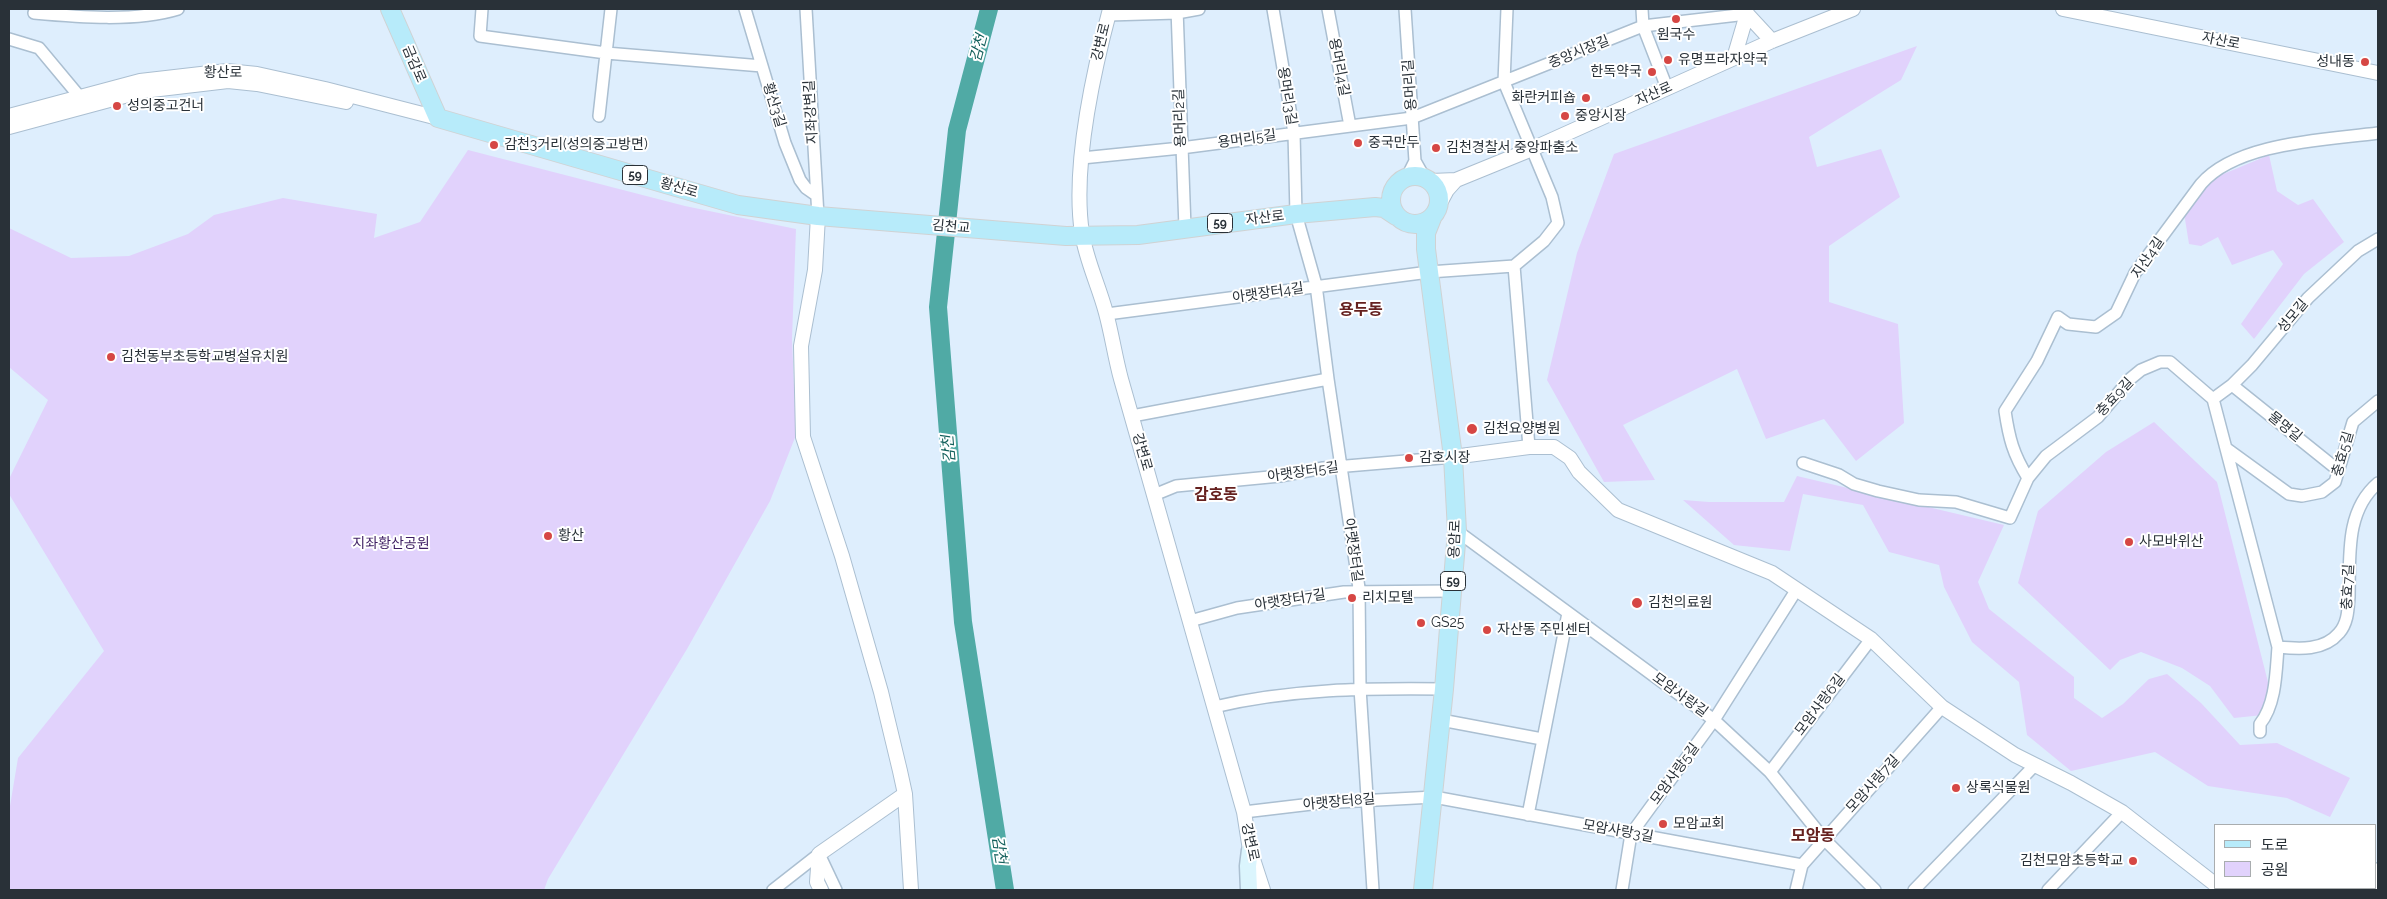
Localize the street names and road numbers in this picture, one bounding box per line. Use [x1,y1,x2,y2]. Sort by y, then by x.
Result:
street label: 강변로 [1088,21,1114,63]
street label: 자산로 [2200,29,2242,53]
street label: 중앙시장길 [1546,32,1612,72]
street label: 용머리4길 [1325,36,1353,98]
street label: 금감로 [399,43,429,85]
street label: 용머리길 [1400,59,1420,111]
street label: 황산로 [204,65,242,81]
street label: 용머리3길 [1274,66,1300,126]
street label: 자산로 [1633,78,1675,110]
street label: 지좌강변길 [801,79,821,145]
street label: 황산3길 [759,80,789,130]
street label: 용머리2길 [1171,88,1189,148]
street label: 용머리5길 [1217,127,1277,151]
road number: 59 [622,166,648,184]
street label: 황산로 [658,175,700,201]
street label: 자산로 [1245,207,1285,229]
road number: 59 [1208,214,1232,232]
street label: 김천교 [931,217,971,237]
street label: 지산4길 [2128,234,2168,282]
street label: 아랫장터4길 [1231,280,1305,306]
street label: 성모길 [2274,296,2312,336]
street label: 충효9길 [2093,374,2137,420]
street label: 물명길 [2265,408,2305,446]
street label: 충효5길 [2329,429,2357,479]
street label: 강변로 [1129,431,1155,473]
street label: 아랫장터5길 [1266,459,1340,485]
street label: 아랫장터길 [1340,517,1366,583]
street label: 용암로 [1446,519,1464,559]
street label: 충효7길 [2338,564,2358,610]
road number: 59 [1440,572,1466,590]
street label: 아랫장터7길 [1253,586,1327,614]
street label: 모암사랑길 [1649,669,1711,721]
street label: 모암사랑6길 [1791,671,1849,739]
street label: 모암사랑5길 [1647,740,1703,808]
street label: 모암사랑7길 [1843,752,1903,816]
street label: 아랫장터8길 [1302,790,1376,814]
street label: 모암사랑3길 [1581,816,1655,846]
street label: 강변로 [1238,821,1262,863]

